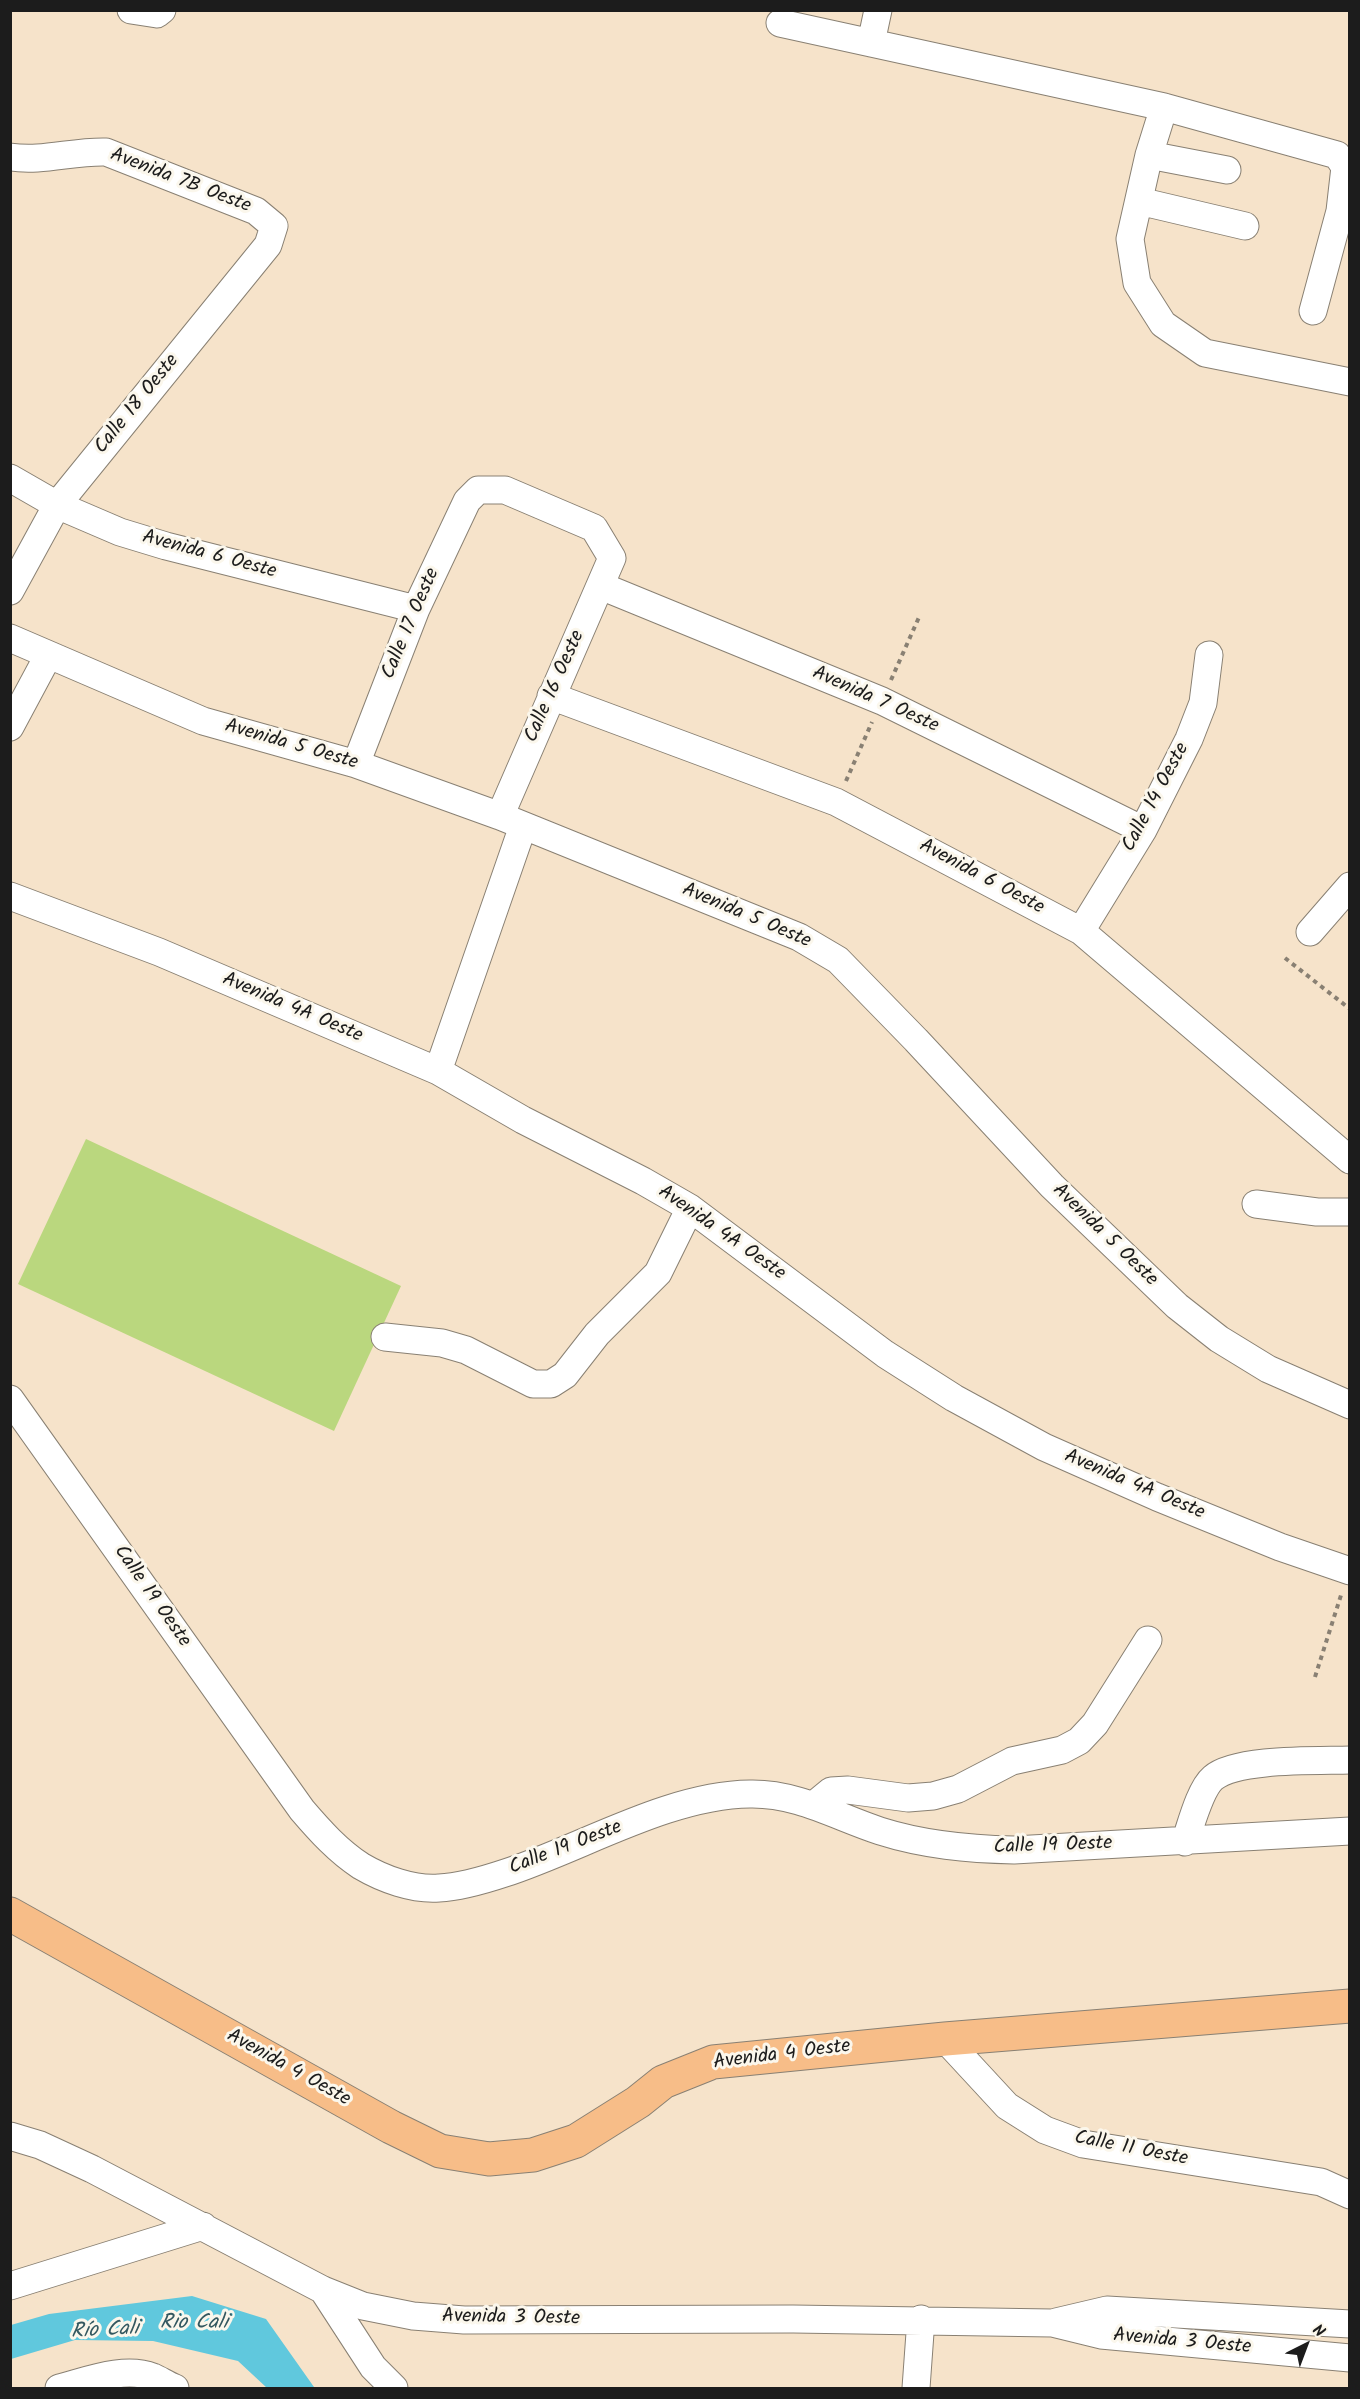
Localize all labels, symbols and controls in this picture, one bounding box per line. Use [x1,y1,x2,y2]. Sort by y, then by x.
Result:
street label: Avenida 7B Oeste [106,144,254,220]
street label: Calle 18 Oeste [91,350,185,460]
street label: Avenida 6 Oeste [139,527,279,585]
street label: Calle 17 Oeste [378,565,446,683]
street label: Calle 16 Oeste [521,627,591,747]
street label: Avenida 7 Oeste [808,662,942,740]
street label: Avenida 5 Oeste [222,715,360,777]
street label: Calle 14 Oeste [1118,739,1196,857]
street label: Avenida 6 Oeste [914,835,1048,921]
street label: Avenida 5 Oeste [678,879,814,955]
street label: Avenida 4A Oeste [218,969,366,1049]
street label: Avenida 5 Oeste [1046,1180,1162,1292]
street label: Avenida 4A Oeste [653,1181,789,1287]
street label: Avenida 4A Oeste [1060,1446,1208,1526]
street label: Calle 19 Oeste [107,1541,195,1653]
street label: Calle 19 Oeste [506,1817,626,1881]
street label: Calle 19 Oeste [993,1833,1113,1861]
street label: Avenida 4 Oeste [222,2025,354,2113]
street label: Avenida 4 Oeste [712,2036,852,2076]
street label: Calle 11 Oeste [1072,2127,1190,2173]
street label: Avenida 3 Oeste [442,2306,580,2332]
water label: Rio Cali [160,2311,228,2337]
north arrow [1276,2315,1336,2375]
water label: Río Cali [71,2318,139,2346]
text: N [1306,2319,1330,2344]
street label: Avenida 3 Oeste [1112,2325,1252,2361]

